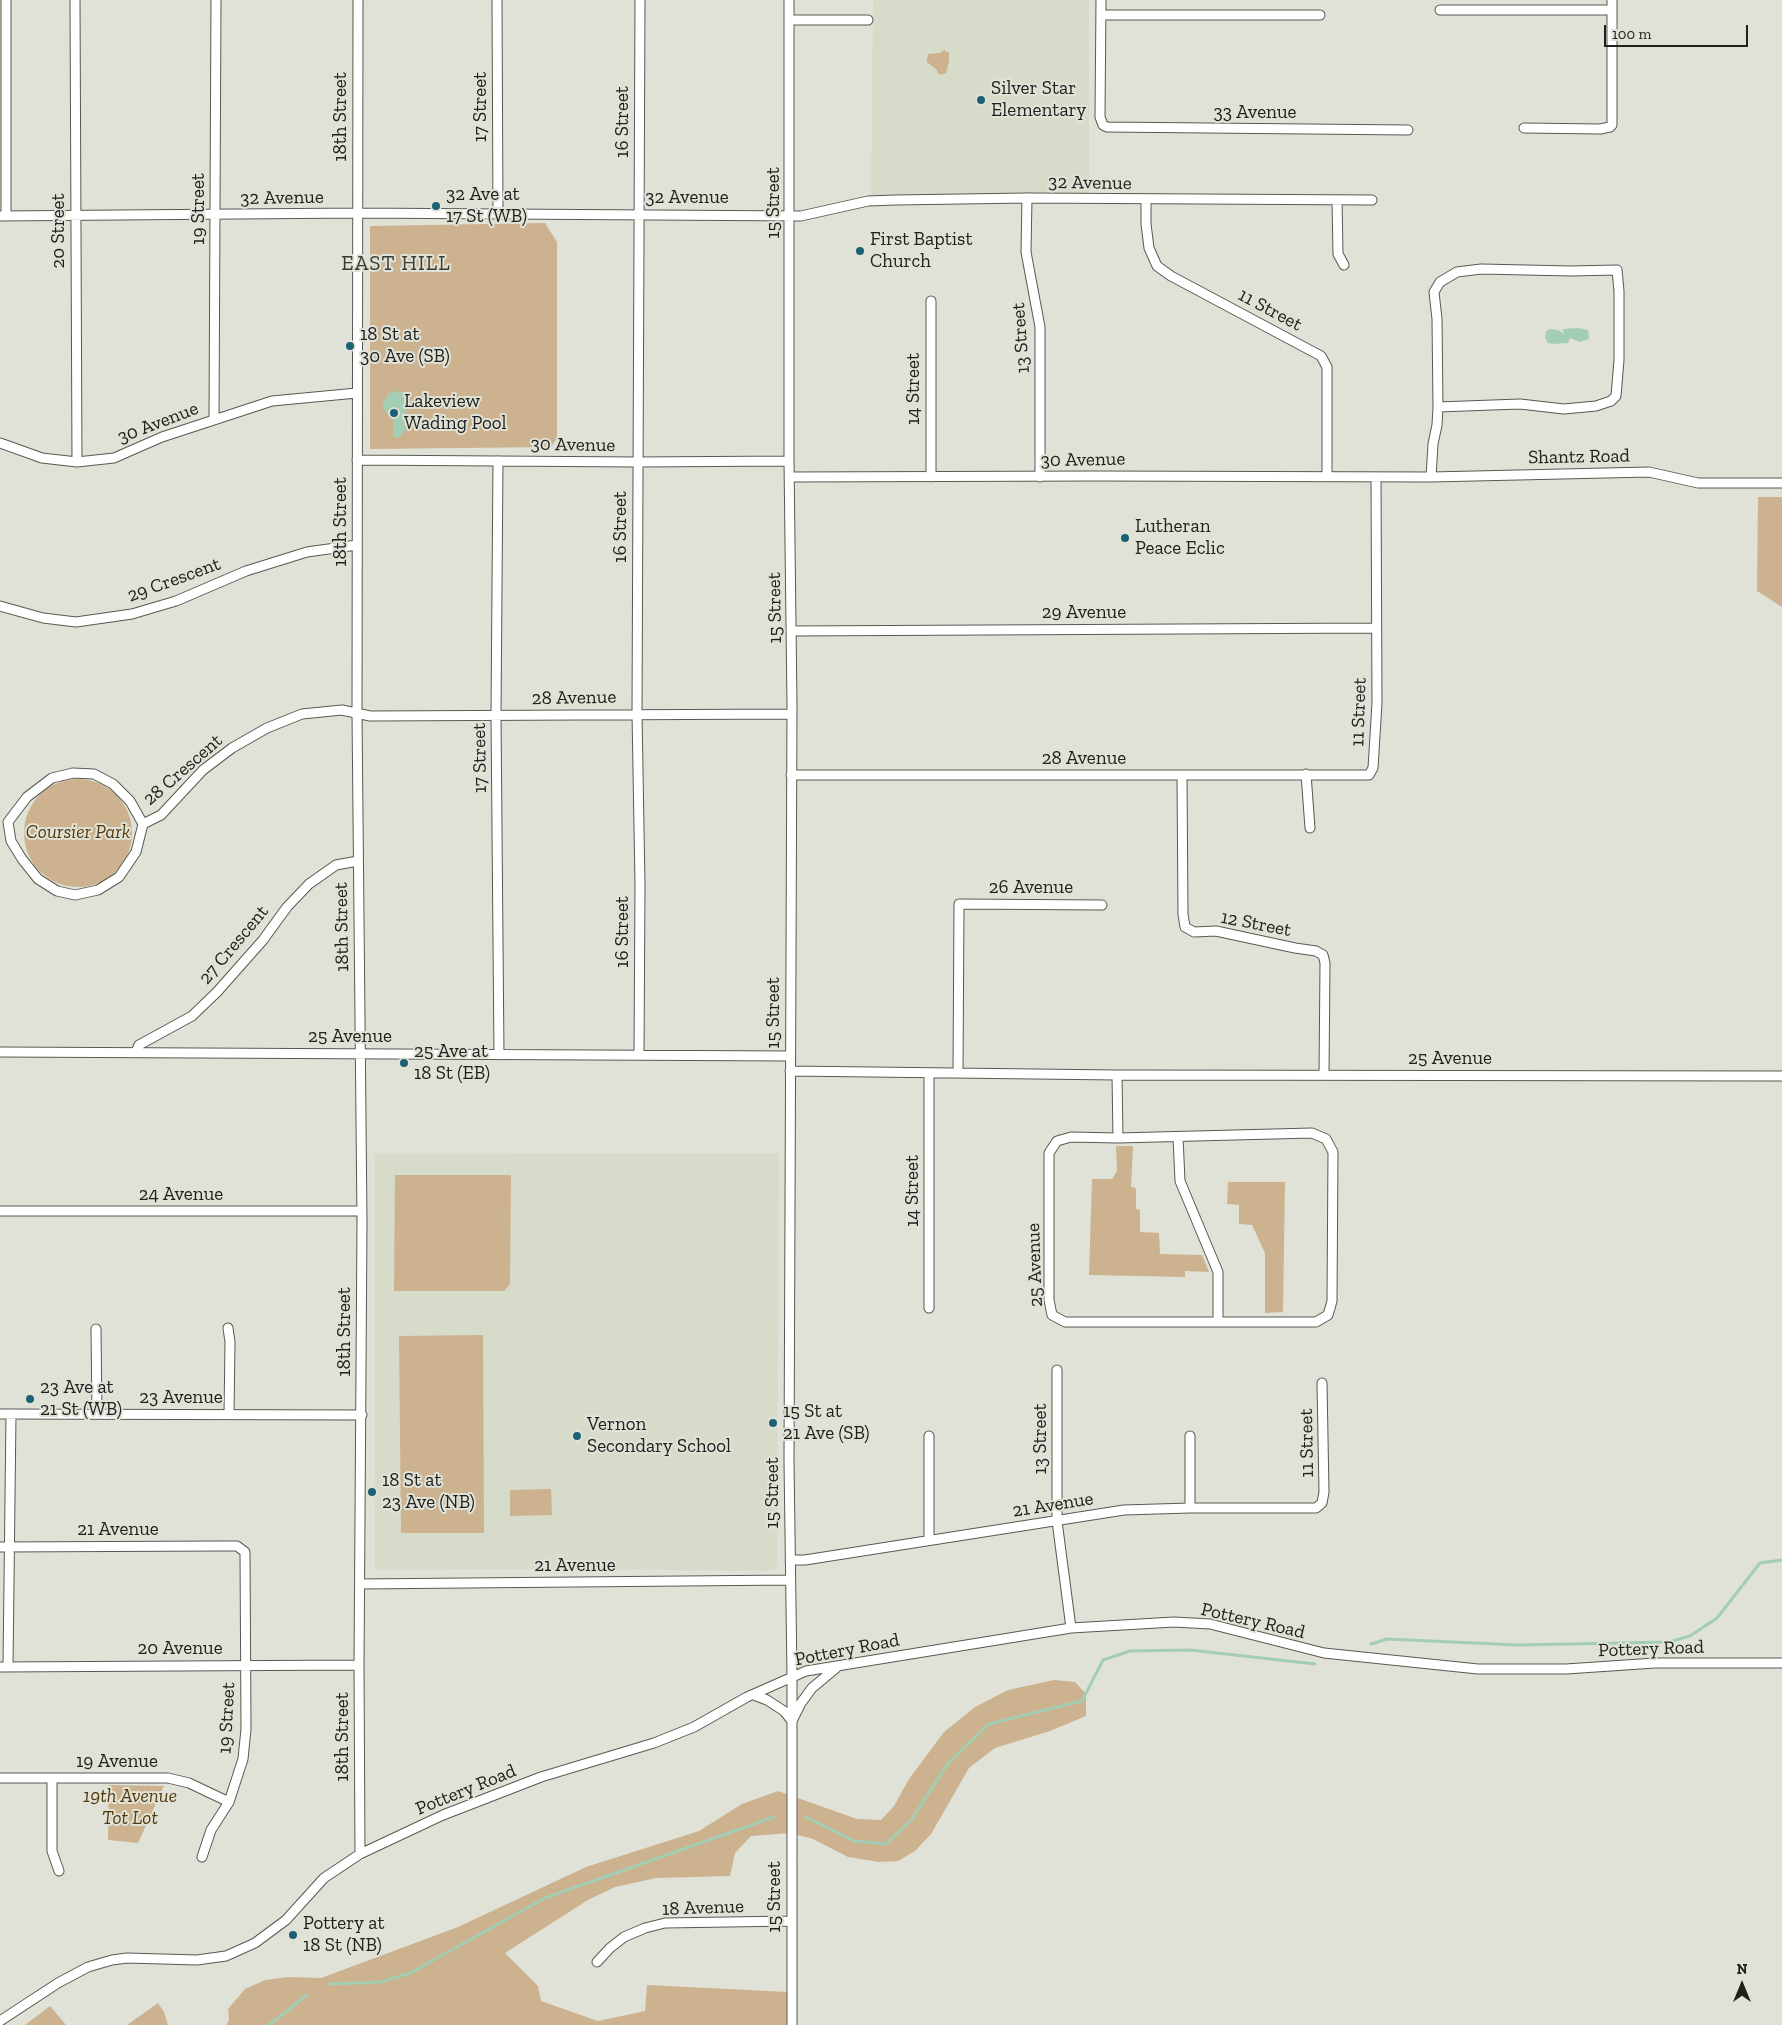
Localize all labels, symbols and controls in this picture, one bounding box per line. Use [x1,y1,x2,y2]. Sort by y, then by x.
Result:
scale bar [1607,15,1751,47]
text: 100 m [1612,25,1651,43]
street label: 18th Street [330,72,352,162]
street label: 17 Street [470,72,492,142]
place label: Silver Star Elementary [991,78,1086,122]
street label: 16 Street [612,86,634,158]
marker: Silver Star Elementary [975,94,987,106]
street label: 33 Avenue [1213,102,1297,124]
street label: 15 Street [763,167,785,239]
street label: 32 Avenue [1048,171,1132,195]
street label: 19 Street [188,173,210,245]
place label: 32 Ave at 17 St (WB) [446,184,527,228]
street label: 32 Avenue [240,186,324,210]
street label: 32 Avenue [645,187,729,209]
street label: 20 Street [48,193,70,269]
marker: 32 Ave at 17 St (WB) [430,200,442,212]
place label: First Baptist Church [870,229,972,273]
marker: First Baptist Church [854,245,866,257]
district label: EAST HILL [340,251,452,277]
street label: 11 Street [1234,284,1306,336]
street label: 13 Street [1007,302,1035,374]
place label: 18 St at 30 Ave (SB) [360,324,450,368]
marker: 18 St at 30 Ave (SB) [344,340,356,352]
street label: 14 Street [903,353,925,425]
place label: Lakeview Wading Pool [404,391,506,435]
street label: 30 Avenue [114,397,202,449]
marker: Lakeview Wading Pool [388,407,400,419]
street label: 30 Avenue [530,433,616,457]
street label: Shantz Road [1528,445,1630,469]
street label: 30 Avenue [1040,448,1126,472]
street label: 18th Street [330,477,352,567]
street label: 16 Street [610,491,632,563]
place label: Lutheran Peace Eclic [1135,516,1225,560]
marker: Lutheran Peace Eclic [1119,532,1131,544]
street label: 29 Crescent [124,553,224,607]
street label: 15 Street [763,572,787,644]
street label: 29 Avenue [1042,602,1126,624]
street label: 11 Street [1346,677,1372,747]
street label: 28 Avenue [532,686,616,710]
street label: 17 Street [468,723,492,793]
street label: 28 Crescent [139,729,227,811]
street label: 28 Avenue [1042,748,1126,770]
park label: Coursier Park [26,822,130,844]
street label: 26 Avenue [989,877,1073,899]
street label: 18th Street [330,882,354,972]
street label: 16 Street [612,896,634,968]
street label: 27 Crescent [194,901,274,989]
street label: 12 Street [1219,906,1293,942]
street label: 15 Street [763,977,785,1049]
street label: 25 Avenue [308,1026,392,1048]
place label: 25 Ave at 18 St (EB) [414,1041,490,1085]
street label: 25 Avenue [1408,1048,1492,1070]
marker: 25 Ave at 18 St (EB) [398,1057,410,1069]
street label: 14 Street [902,1155,924,1227]
street label: 24 Avenue [139,1184,223,1206]
street label: 25 Avenue [1022,1223,1048,1307]
street label: 18th Street [334,1287,356,1377]
place label: 23 Ave at 21 St (WB) [40,1377,122,1421]
street label: 23 Avenue [139,1387,223,1409]
marker: 23 Ave at 21 St (WB) [24,1393,36,1405]
place label: 15 St at 21 Ave (SB) [783,1401,870,1445]
street label: 13 Street [1030,1404,1052,1474]
street label: 11 Street [1295,1408,1319,1478]
place label: Vernon Secondary School [587,1414,731,1458]
marker: 15 St at 21 Ave (SB) [767,1417,779,1429]
marker: Vernon Secondary School [571,1430,583,1442]
street label: 15 Street [762,1457,784,1529]
place label: 18 St at 23 Ave (NB) [382,1470,475,1514]
marker: 18 St at 23 Ave (NB) [366,1486,378,1498]
street label: 21 Avenue [1011,1487,1095,1523]
street label: 21 Avenue [77,1519,159,1541]
street label: 21 Avenue [534,1555,616,1577]
street label: Pottery Road [1199,1598,1307,1644]
street label: Pottery Road [793,1629,901,1671]
street label: Pottery Road [1598,1636,1704,1662]
street label: 20 Avenue [137,1638,223,1660]
street label: 19 Street [214,1682,240,1754]
street label: 18th Street [332,1692,354,1782]
street label: 19 Avenue [76,1751,158,1773]
street label: Pottery Road [413,1760,519,1820]
park label: 19th Avenue Tot Lot [83,1786,177,1830]
street label: 15 Street [764,1861,786,1933]
street label: 18 Avenue [662,1895,744,1921]
place label: Pottery at 18 St (NB) [303,1913,384,1957]
marker: Pottery at 18 St (NB) [287,1929,299,1941]
north arrow [1717,1960,1767,2010]
text: N [1737,1961,1747,1978]

